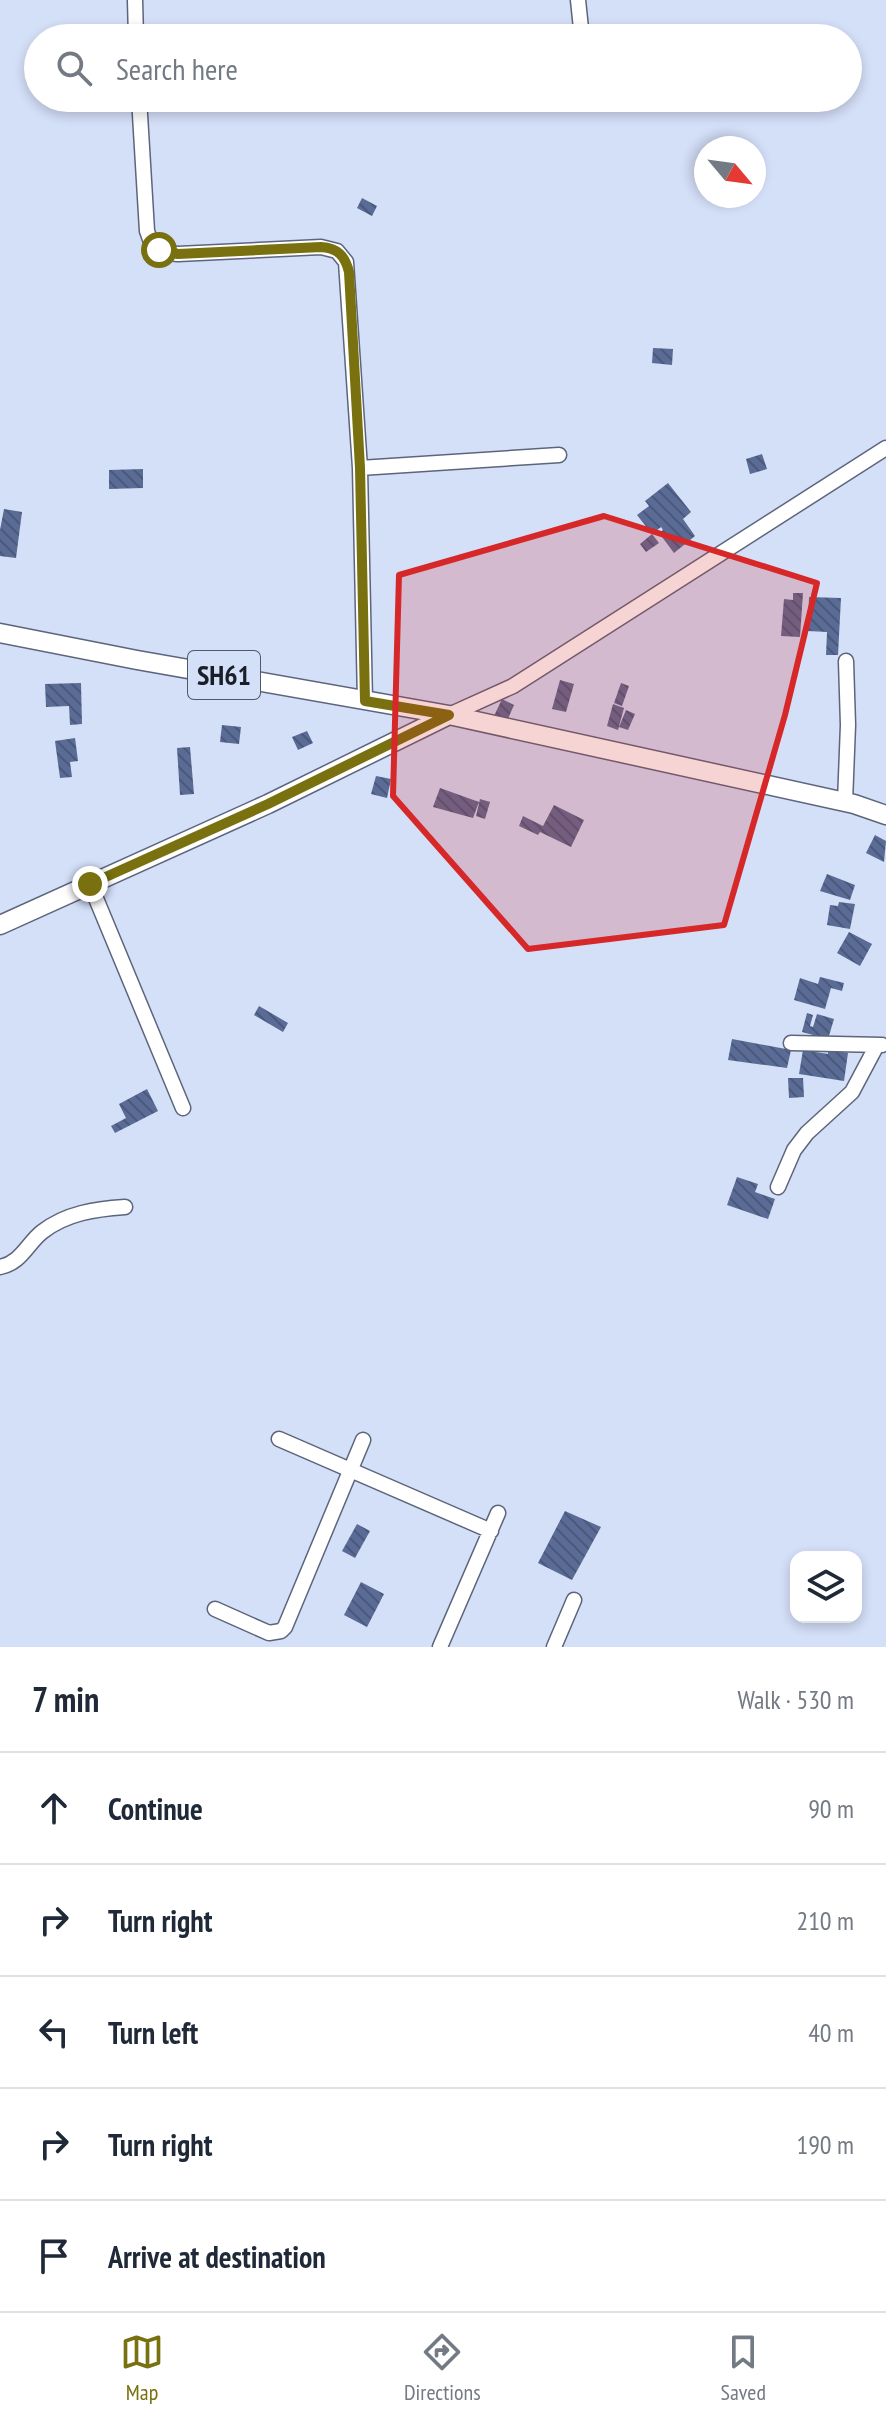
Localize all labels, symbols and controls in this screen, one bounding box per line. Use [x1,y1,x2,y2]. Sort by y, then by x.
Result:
search box [24,24,862,112]
icon: search [52,46,96,90]
text: Search here [116,49,238,88]
north arrow [694,136,766,208]
route start [141,232,177,268]
road number: SH61 [188,651,260,699]
route end [72,866,108,902]
map controls [790,1551,862,1623]
button: layers [790,1551,862,1623]
text: 7 min [32,1677,99,1721]
text: Walk · 530 m [737,1683,854,1716]
icon: ahead [32,1786,76,1830]
text: Continue [108,1789,203,1828]
text: 90 m [808,1792,854,1825]
icon: right [32,1898,76,1942]
text: Turn right [108,1901,212,1940]
text: 210 m [796,1904,854,1937]
icon: left [32,2010,76,2054]
text: Turn left [108,2013,198,2052]
text: 40 m [808,2016,854,2049]
icon: right [32,2122,76,2166]
text: Turn right [108,2125,212,2164]
text: 190 m [796,2128,854,2161]
icon: arrive [32,2234,76,2278]
text: Arrive at destination [108,2237,326,2276]
tab: Map [120,2330,164,2406]
tab: Directions [404,2330,481,2406]
tab: Saved [721,2330,766,2406]

